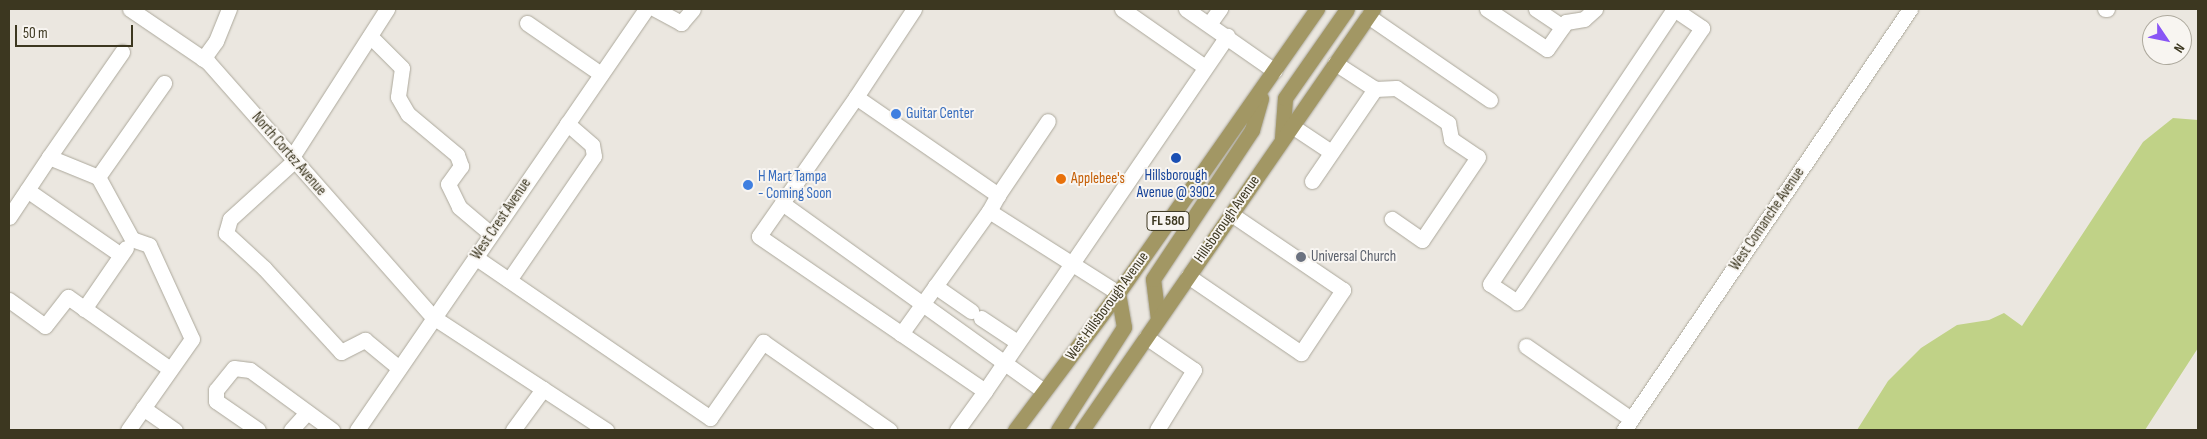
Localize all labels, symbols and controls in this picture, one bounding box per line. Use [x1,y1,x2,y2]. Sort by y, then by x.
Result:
scale bar [18,15,135,47]
north arrow [2142,15,2192,65]
text: 50 m [23,24,48,43]
text: N [2170,40,2188,56]
place label: Guitar Center [906,105,974,123]
marker: Guitar Center [890,108,902,120]
street label: North Cortez Avenue [248,109,330,199]
marker: Hillsborough Avenue @ 3902 [1170,152,1182,164]
street label: West Comanche Avenue [1726,164,1808,274]
place label: Hillsborough Avenue @ 3902 [1137,166,1215,201]
place label: H Mart Tampa - Coming Soon [758,167,832,202]
place label: Applebee's [1071,170,1125,188]
street label: Hillsborough Avenue [1190,172,1264,266]
marker: Applebee's [1055,173,1067,185]
street label: West Crest Avenue [467,175,535,263]
marker: H Mart Tampa - Coming Soon [742,179,754,191]
road number: FL 580 [1146,210,1190,232]
street label: West Hillsborough Avenue [1062,248,1152,364]
place label: Universal Church [1311,248,1396,266]
marker: Universal Church [1295,251,1307,263]

